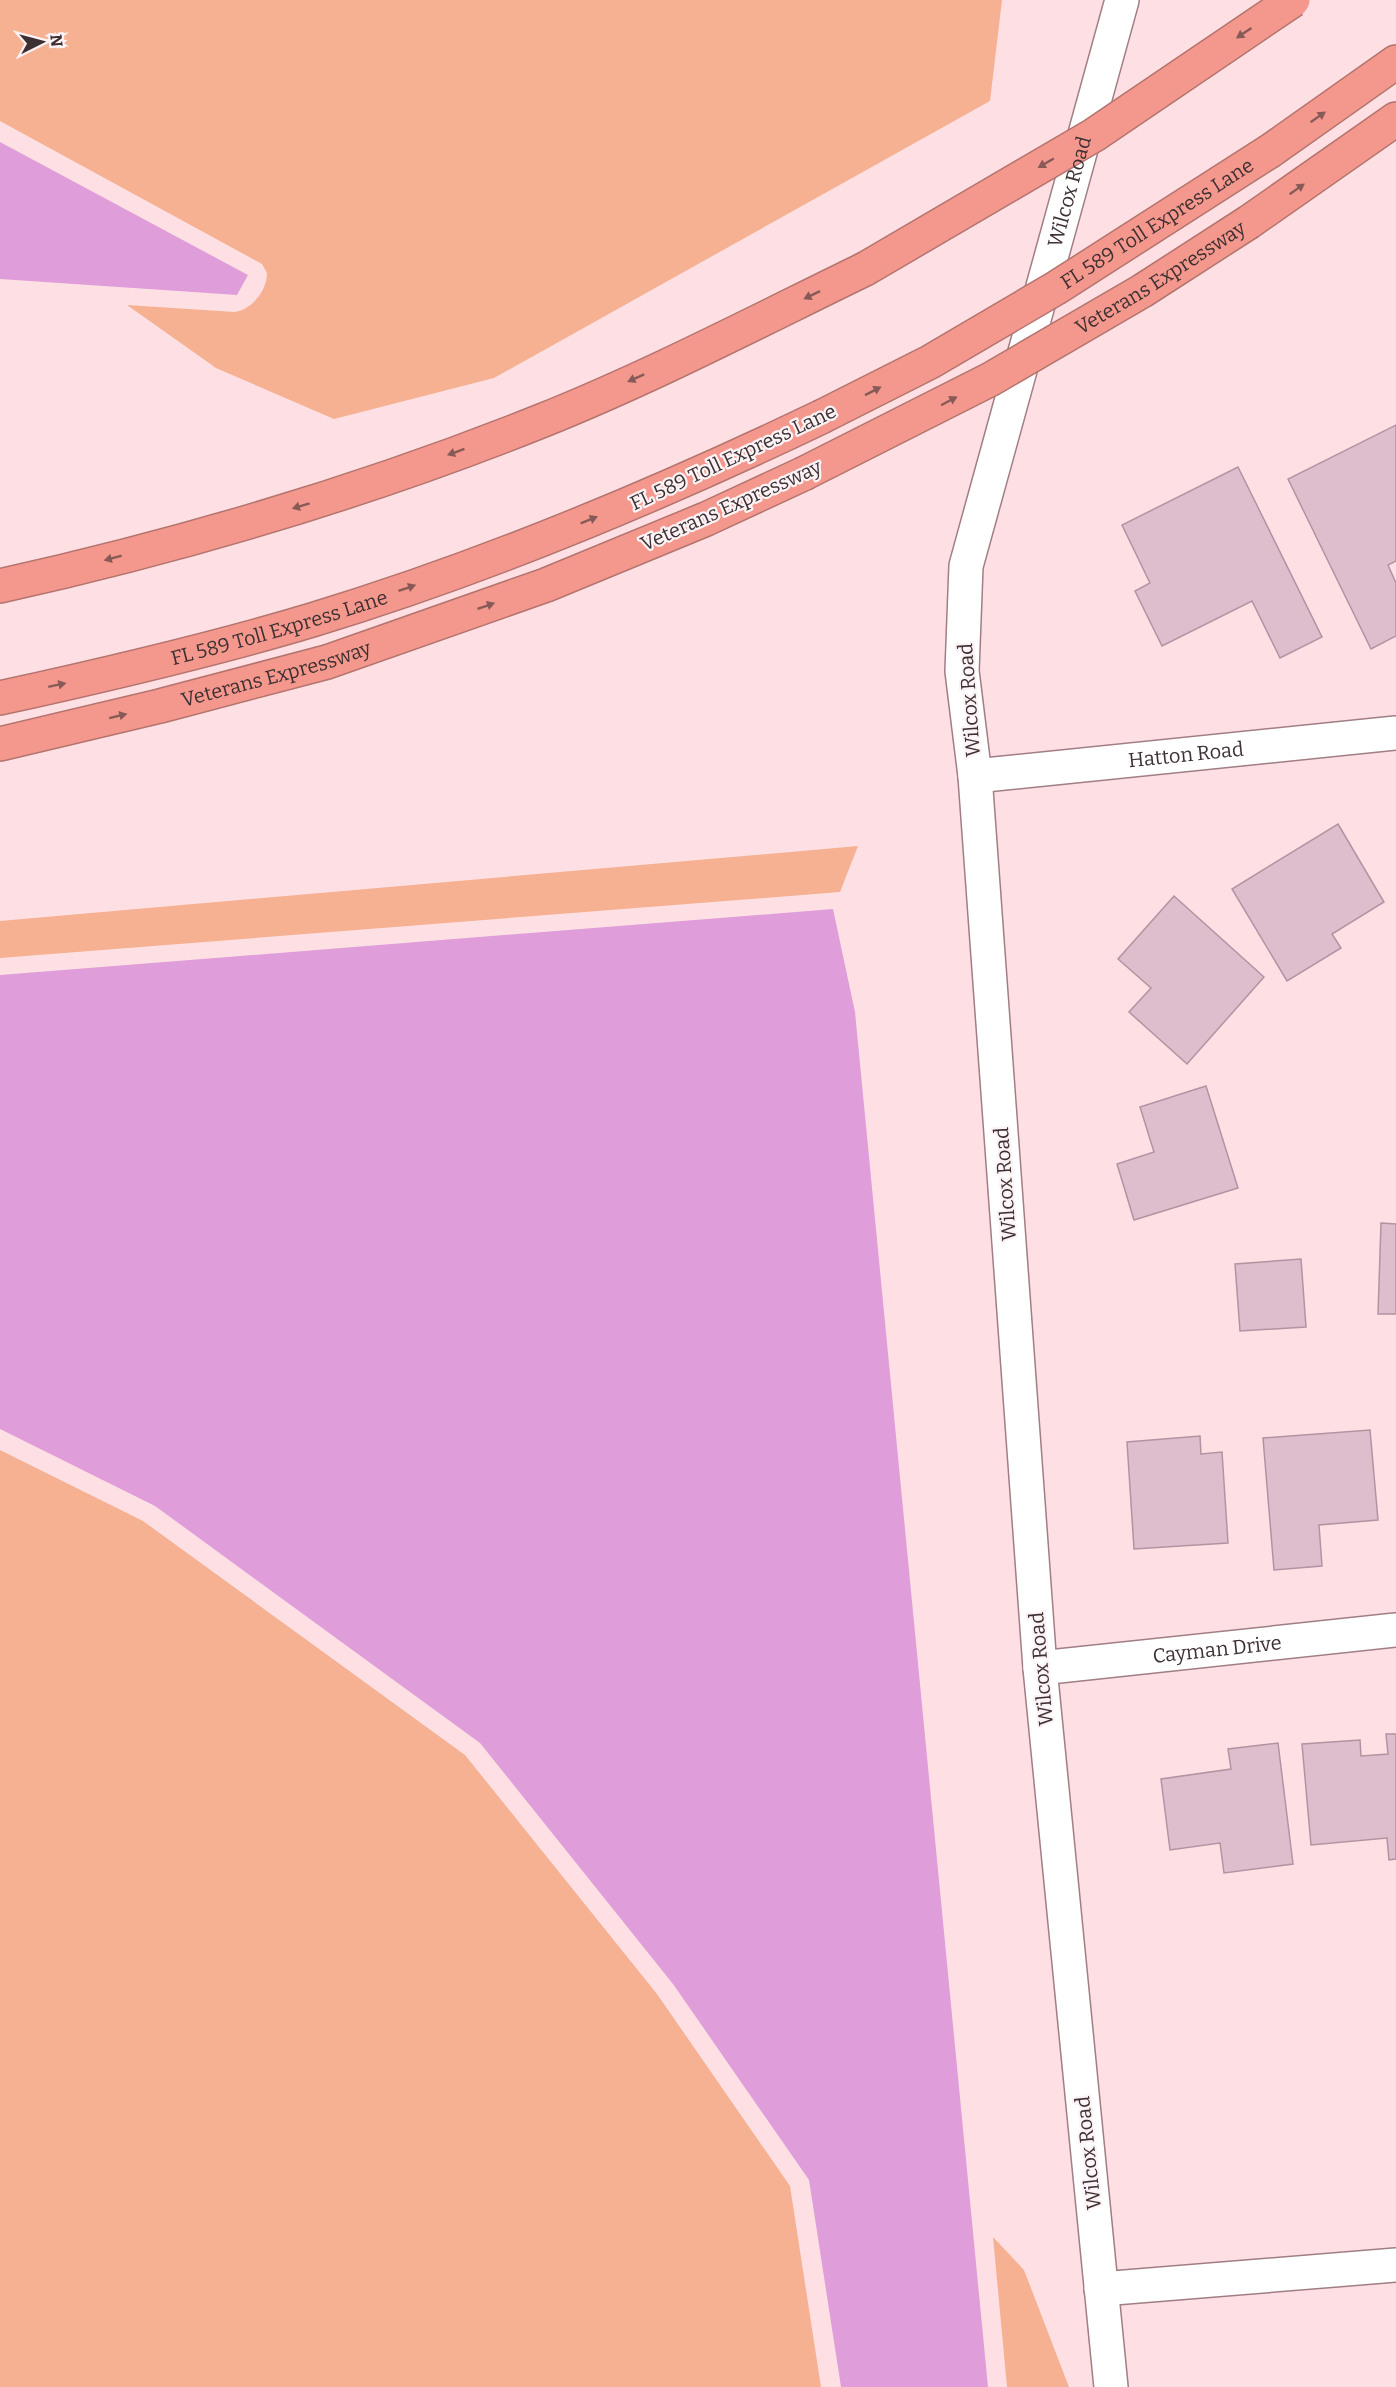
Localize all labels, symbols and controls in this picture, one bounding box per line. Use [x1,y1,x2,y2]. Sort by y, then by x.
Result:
north arrow [12,12,72,72]
one-way arrow [1237,27,1253,39]
text: N [46,33,67,48]
one-way arrow [1309,111,1325,123]
street label: Wilcox Road [1042,133,1096,250]
street label: FL 589 Toll Express Lane [1056,153,1258,294]
one-way arrow [1038,158,1055,168]
one-way arrow [1289,184,1305,195]
street label: Veterans Expressway [1071,215,1250,339]
one-way arrow [803,289,821,299]
one-way arrow [627,374,644,383]
one-way arrow [865,386,882,396]
one-way arrow [941,396,958,406]
street label: FL 589 Toll Express Lane [626,399,840,515]
one-way arrow [446,448,464,458]
street label: Veterans Expressway [637,454,826,556]
one-way arrow [292,502,310,511]
one-way arrow [581,515,599,525]
one-way arrow [104,554,122,563]
one-way arrow [398,583,416,592]
street label: FL 589 Toll Express Lane [168,585,391,670]
one-way arrow [477,601,495,611]
street label: Veterans Expressway [179,635,375,712]
street label: Wilcox Road [953,642,985,758]
one-way arrow [48,680,67,689]
one-way arrow [109,711,128,721]
street label: Hatton Road [1127,737,1245,772]
street label: Wilcox Road [989,1126,1021,1242]
street label: Wilcox Road [1024,1611,1058,1727]
street label: Cayman Drive [1151,1630,1283,1668]
street label: Wilcox Road [1070,2095,1106,2211]

